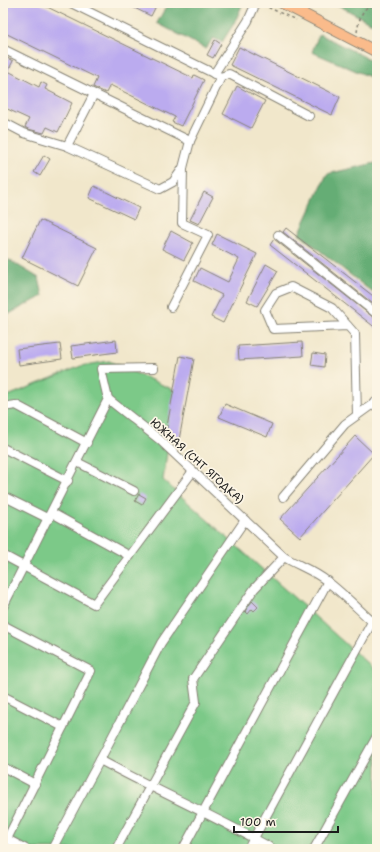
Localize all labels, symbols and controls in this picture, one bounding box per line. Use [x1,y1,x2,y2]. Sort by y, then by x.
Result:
street label: ЮЖНАЯ (СНТ ЯГОДКА) [147,415,247,507]
scale bar [234,808,338,834]
text: 100 m [240,814,276,830]

